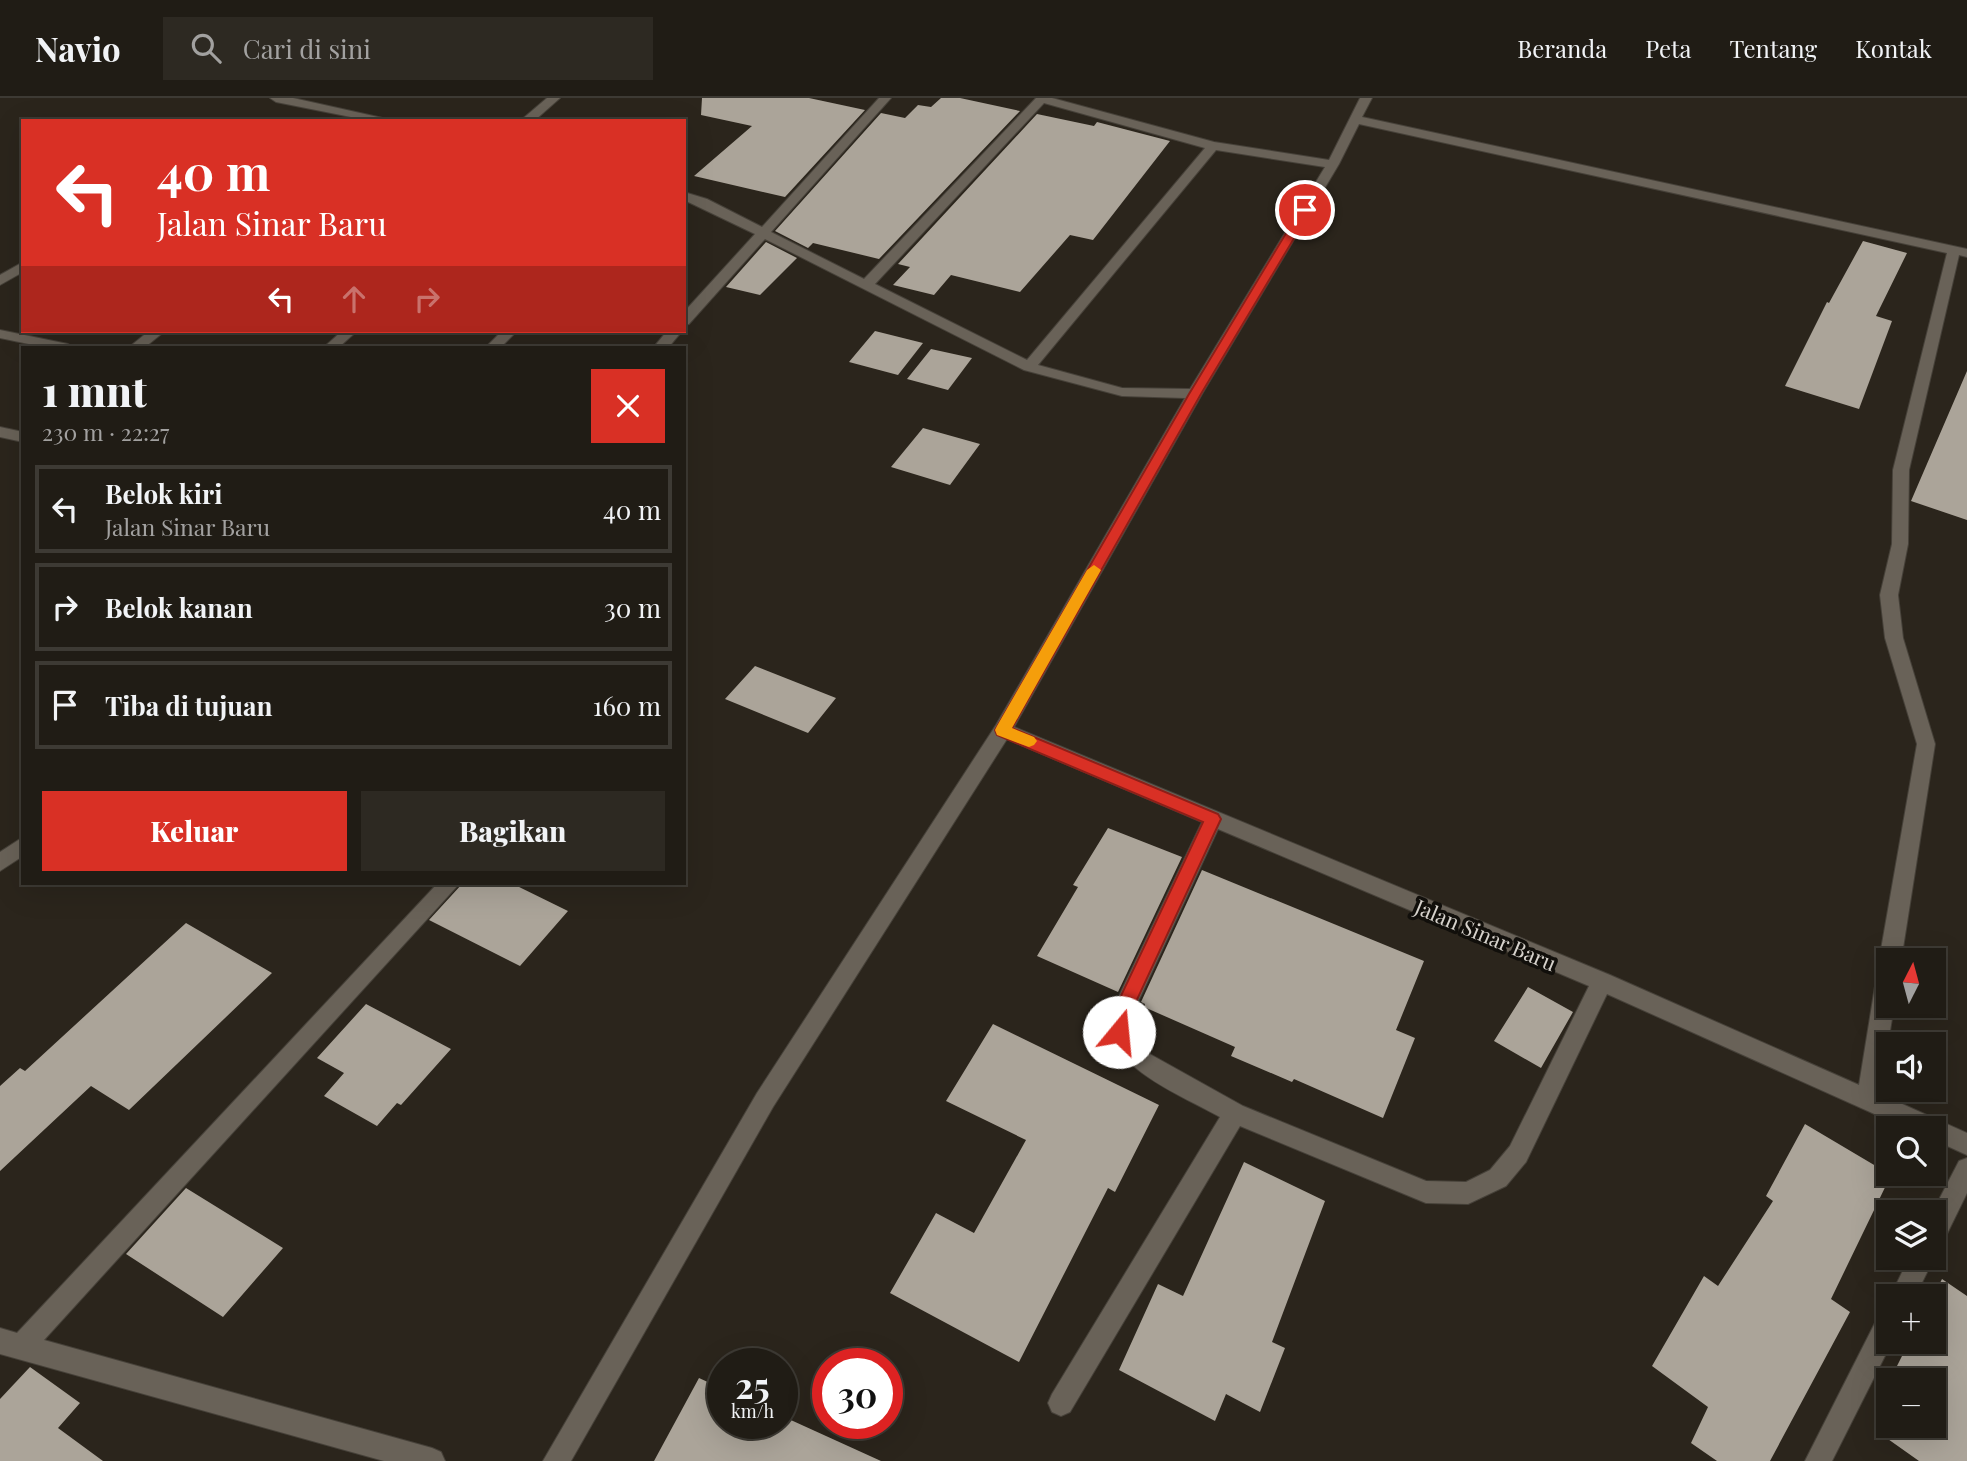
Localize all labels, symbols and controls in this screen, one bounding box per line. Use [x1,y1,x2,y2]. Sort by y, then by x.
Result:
search box [163,17,653,80]
text: Navio [35,26,121,70]
icon: search [187,29,225,67]
text: Cari di sini [243,31,371,66]
text: Beranda [1517,32,1607,64]
text: Peta [1645,32,1692,64]
text: Tentang [1730,32,1817,64]
text: Kontak [1855,32,1932,64]
text: 40 m [157,138,270,203]
icon: left [42,147,133,238]
pin [1275,180,1335,240]
icon: arrive [1286,191,1324,229]
text: Jalan Sinar Baru [157,201,387,244]
icon: left [262,280,300,318]
icon: ahead [335,280,373,318]
icon: right [408,280,446,318]
text: 1 mnt [42,362,147,418]
button: close [591,369,665,443]
text: 230 m · 22:27 [42,416,169,447]
text: Belok kiri [105,476,222,511]
icon: left [46,490,84,528]
text: 40 m [603,492,661,527]
text: Jalan Sinar Baru [105,511,270,542]
icon: right [46,588,84,626]
text: Belok kanan [105,590,253,625]
text: 30 m [604,590,661,625]
icon: arrive [46,686,84,724]
text: Tiba di tujuan [105,688,273,723]
text: 160 m [593,688,661,723]
button: Keluar [42,791,347,871]
button: Bagikan [361,791,665,871]
street label: Jalan Sinar Baru [1410,891,1561,976]
north arrow [1876,948,1946,1018]
map controls [1876,948,1946,1438]
position arrow [1082,995,1156,1069]
button: sound [1876,1032,1946,1102]
button: search [1876,1116,1946,1186]
button: layers [1876,1200,1946,1270]
button: + [1876,1284,1946,1354]
speed limit sign: 30 [812,1348,903,1439]
text: 25 [735,1361,770,1408]
button: − [1876,1368,1946,1438]
text: km/h [731,1399,774,1423]

